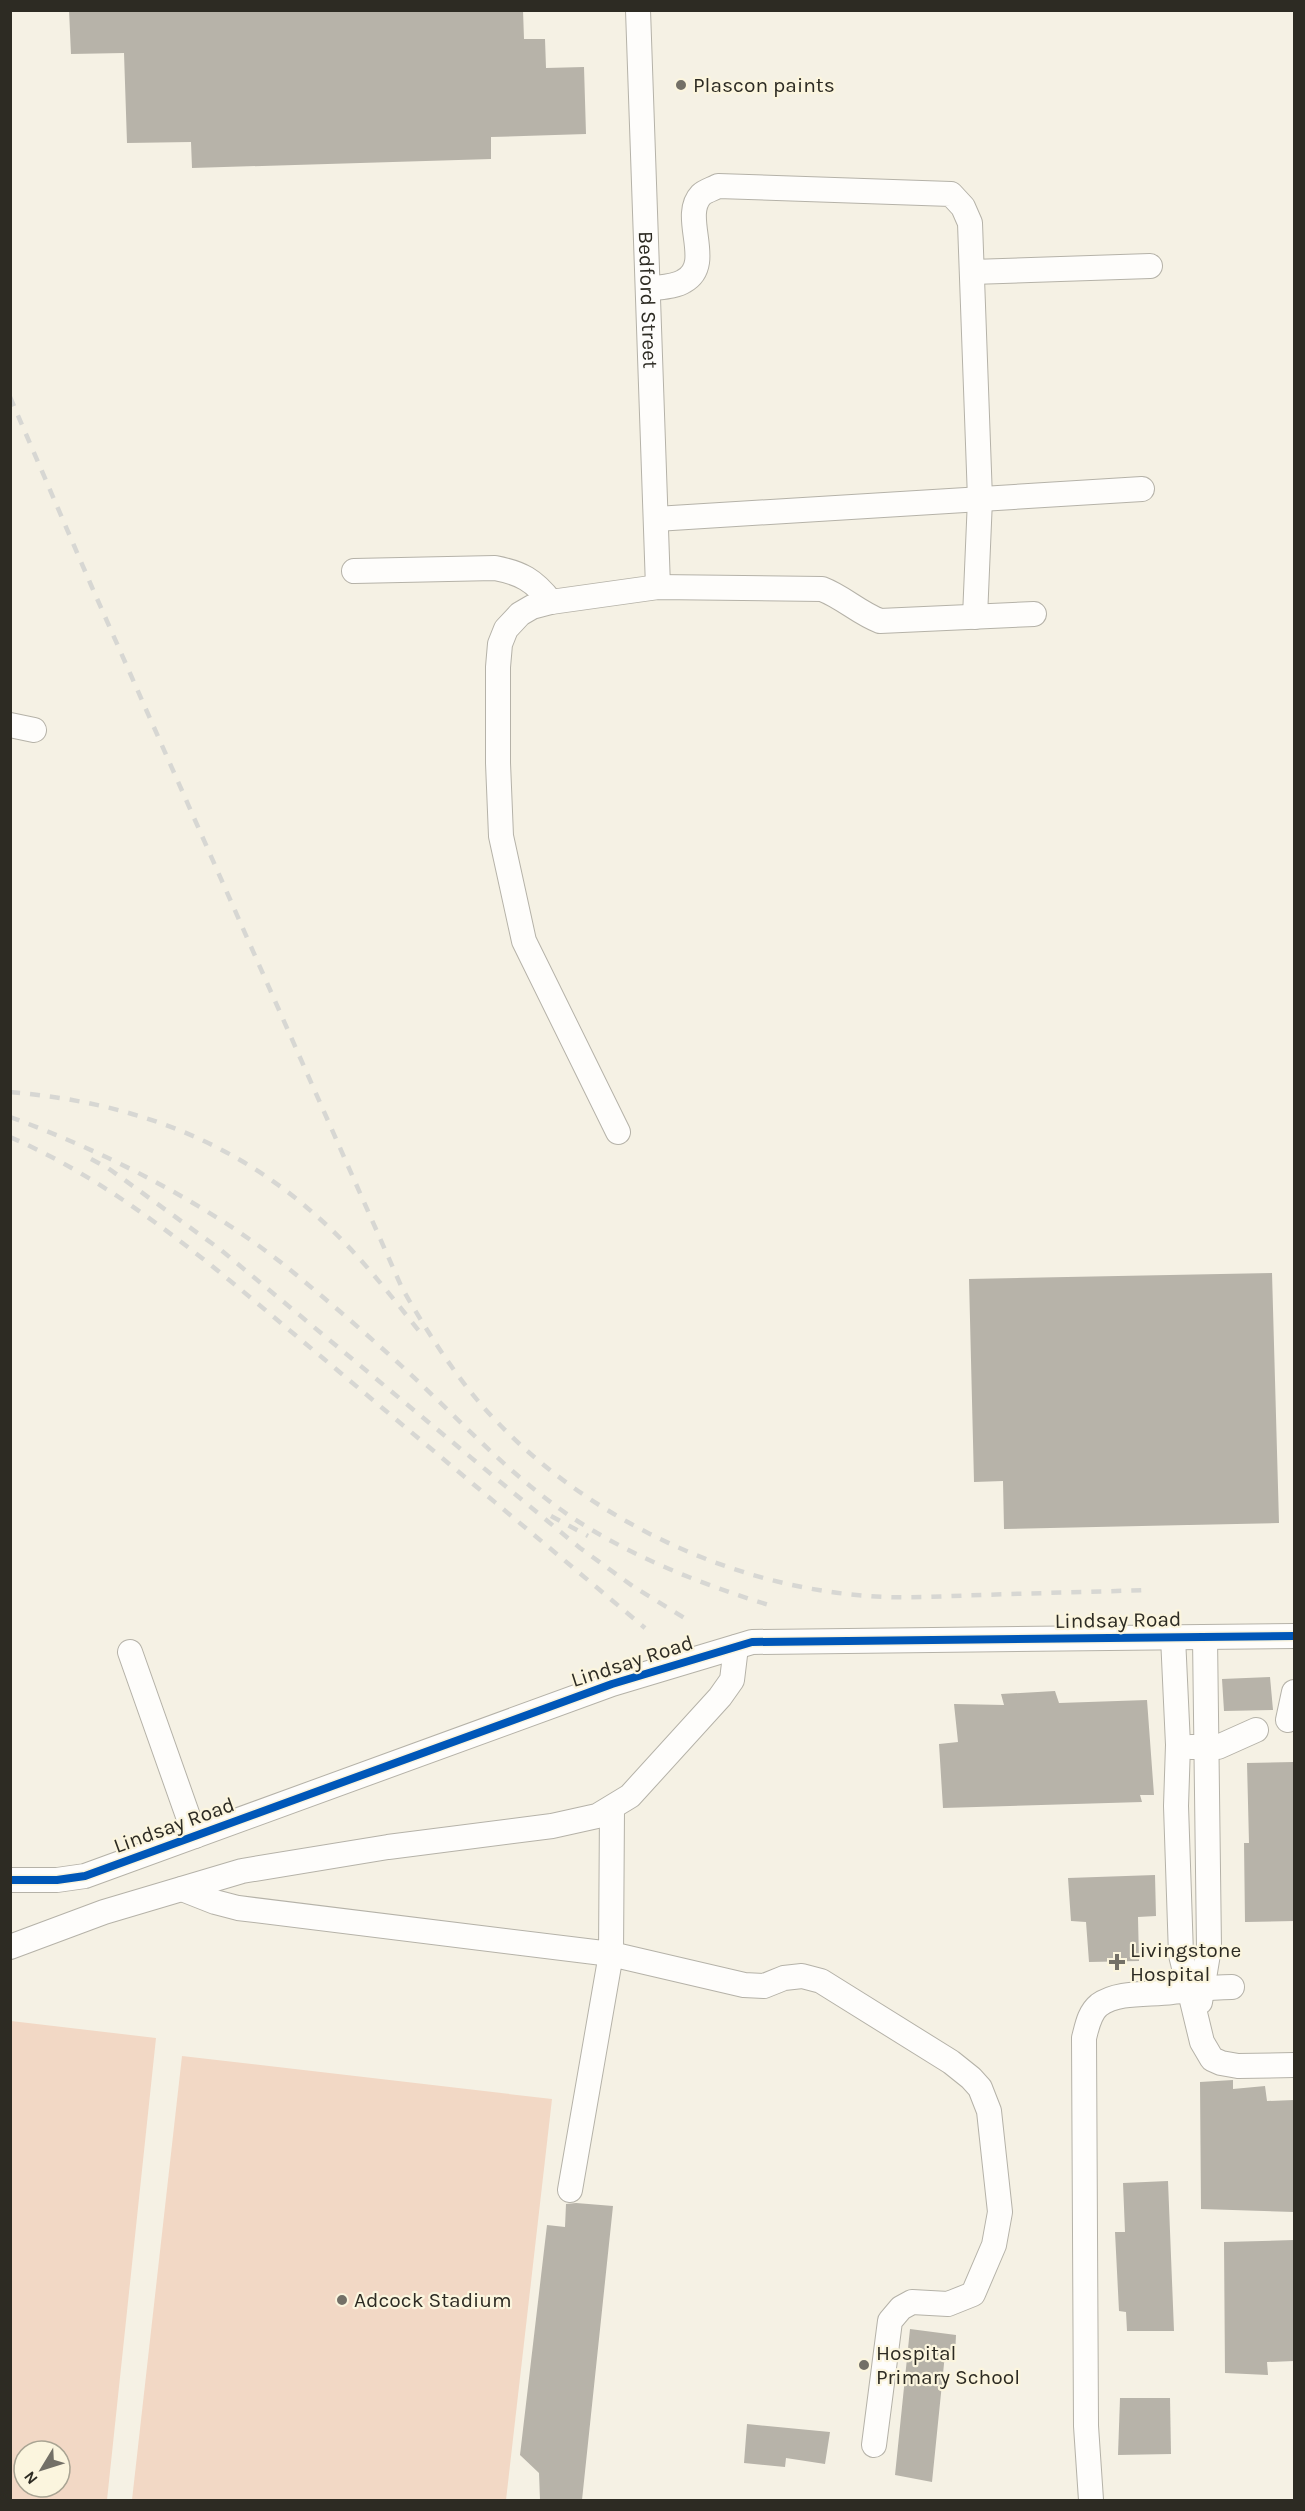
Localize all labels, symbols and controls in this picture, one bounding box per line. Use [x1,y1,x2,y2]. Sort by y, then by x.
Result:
place label: Plascon paints [693,73,835,97]
marker: Plascon paints [674,78,688,92]
street label: Bedford Street [634,231,662,369]
street label: Lindsay Road [1054,1607,1182,1633]
street label: Lindsay Road [568,1630,696,1692]
street label: Lindsay Road [110,1792,238,1858]
place label: Livingstone Hospital [1130,1938,1241,1986]
marker: Livingstone Hospital [1108,1953,1126,1971]
place label: Adcock Stadium [354,2288,512,2312]
marker: Adcock Stadium [335,2293,349,2307]
place label: Hospital Primary School [876,2341,1020,2389]
marker: Hospital Primary School [857,2358,871,2372]
north arrow [12,2439,72,2499]
text: N [20,2468,42,2488]

